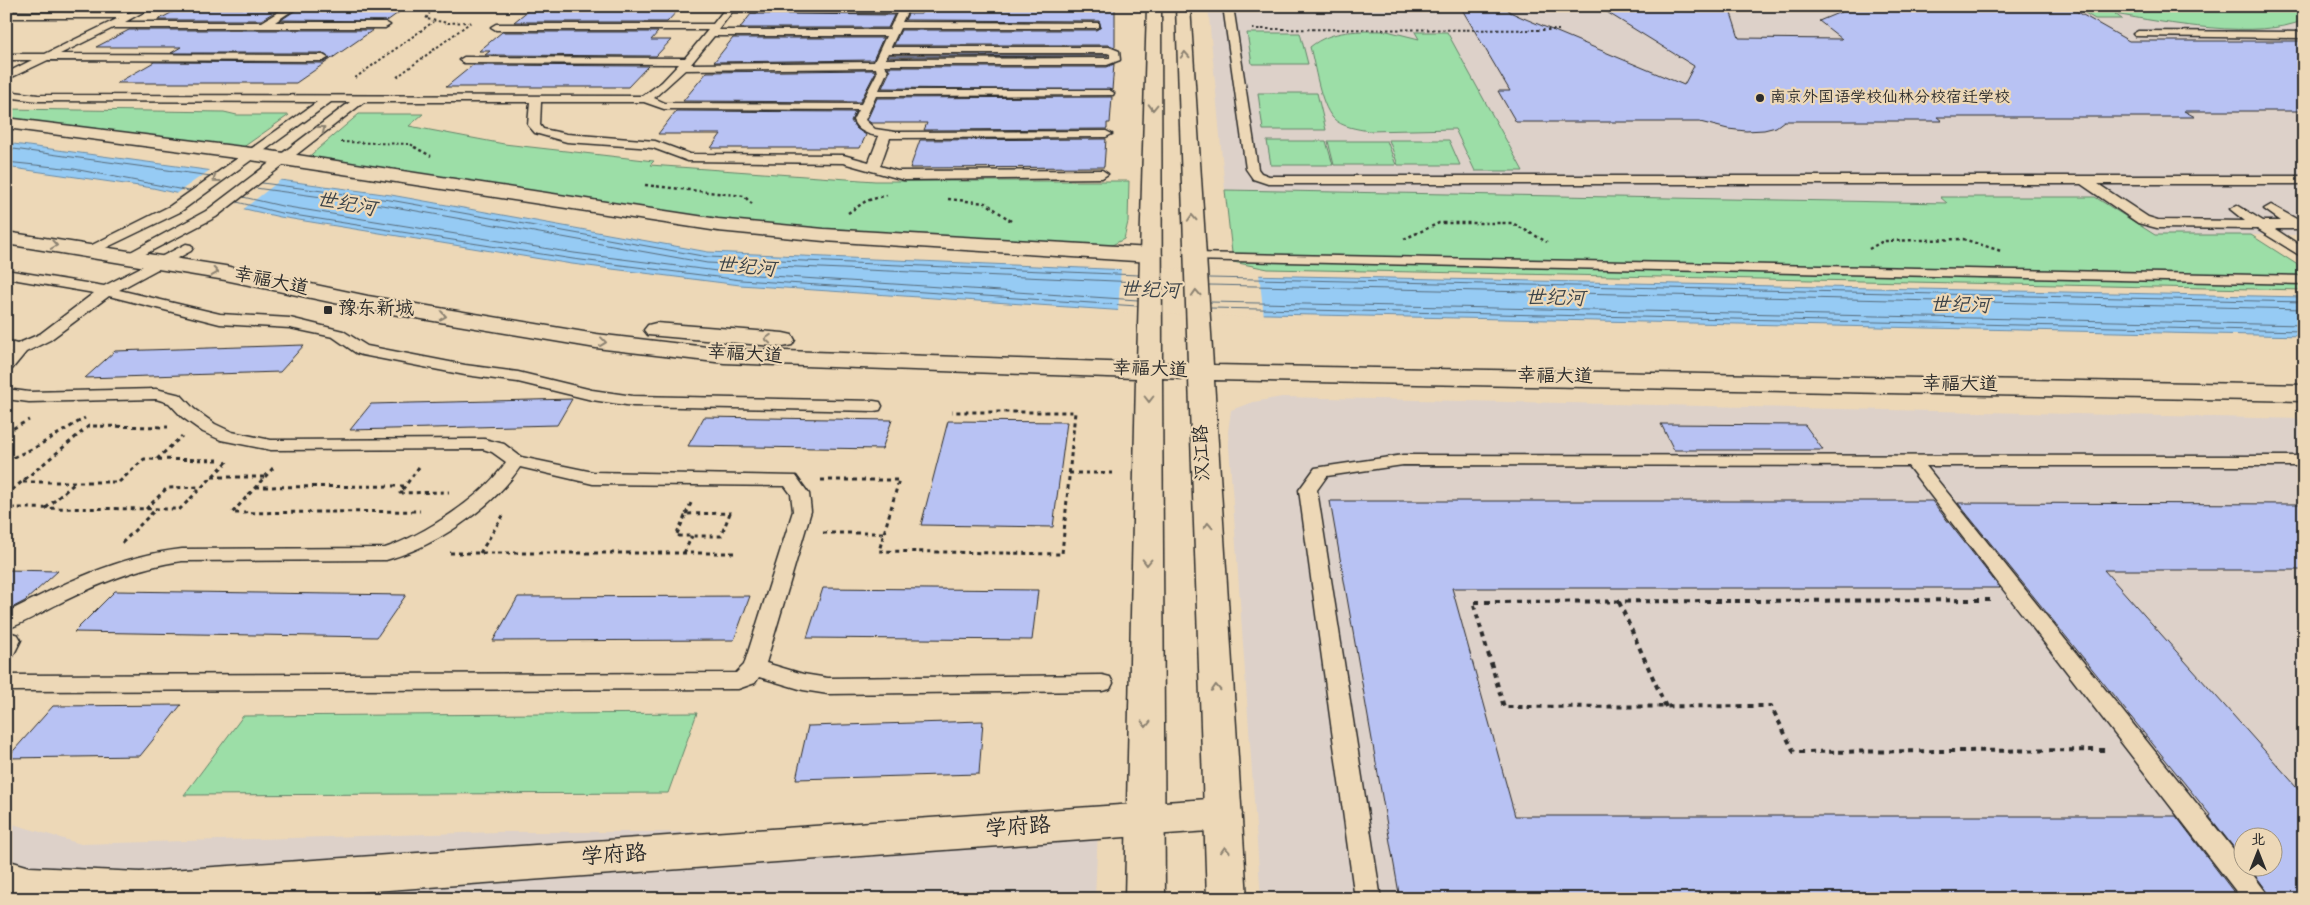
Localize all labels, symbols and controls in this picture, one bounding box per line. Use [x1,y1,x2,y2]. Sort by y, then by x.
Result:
one-way arrow [1179,51,1190,59]
place label: 南京外国语学校仙林分校宿迁学校 [1770,87,2010,110]
marker: 南京外国语学校仙林分校宿迁学校 [1754,92,1766,104]
one-way arrow [1148,104,1158,112]
one-way arrow [316,127,325,135]
one-way arrow [212,173,222,182]
water label: 世纪河 [314,187,381,226]
one-way arrow [1187,213,1198,221]
one-way arrow [50,240,59,250]
water label: 世纪河 [715,252,780,286]
street label: 幸福大道 [231,262,311,304]
one-way arrow [210,266,219,276]
water label: 世纪河 [1120,277,1183,307]
water label: 世纪河 [1525,285,1588,315]
one-way arrow [1190,288,1201,296]
water label: 世纪河 [1930,292,1993,322]
place label: 豫东新城 [338,297,414,324]
marker: 豫东新城 [322,304,334,316]
one-way arrow [439,310,447,320]
one-way arrow [764,334,772,345]
one-way arrow [600,336,608,347]
street label: 幸福大道 [706,340,784,372]
street label: 幸福大道 [1112,356,1188,386]
street label: 幸福大道 [1517,364,1593,392]
street label: 幸福大道 [1922,372,1998,400]
one-way arrow [1143,396,1154,404]
street label: 汉江路 [1189,424,1219,482]
one-way arrow [1203,521,1213,529]
one-way arrow [1142,558,1152,566]
one-way arrow [1211,684,1222,692]
one-way arrow [1141,721,1151,729]
street label: 学府路 [984,811,1052,847]
north arrow [2232,828,2282,878]
text: 北 [2251,831,2265,851]
street label: 学府路 [580,839,648,875]
one-way arrow [1219,846,1230,854]

